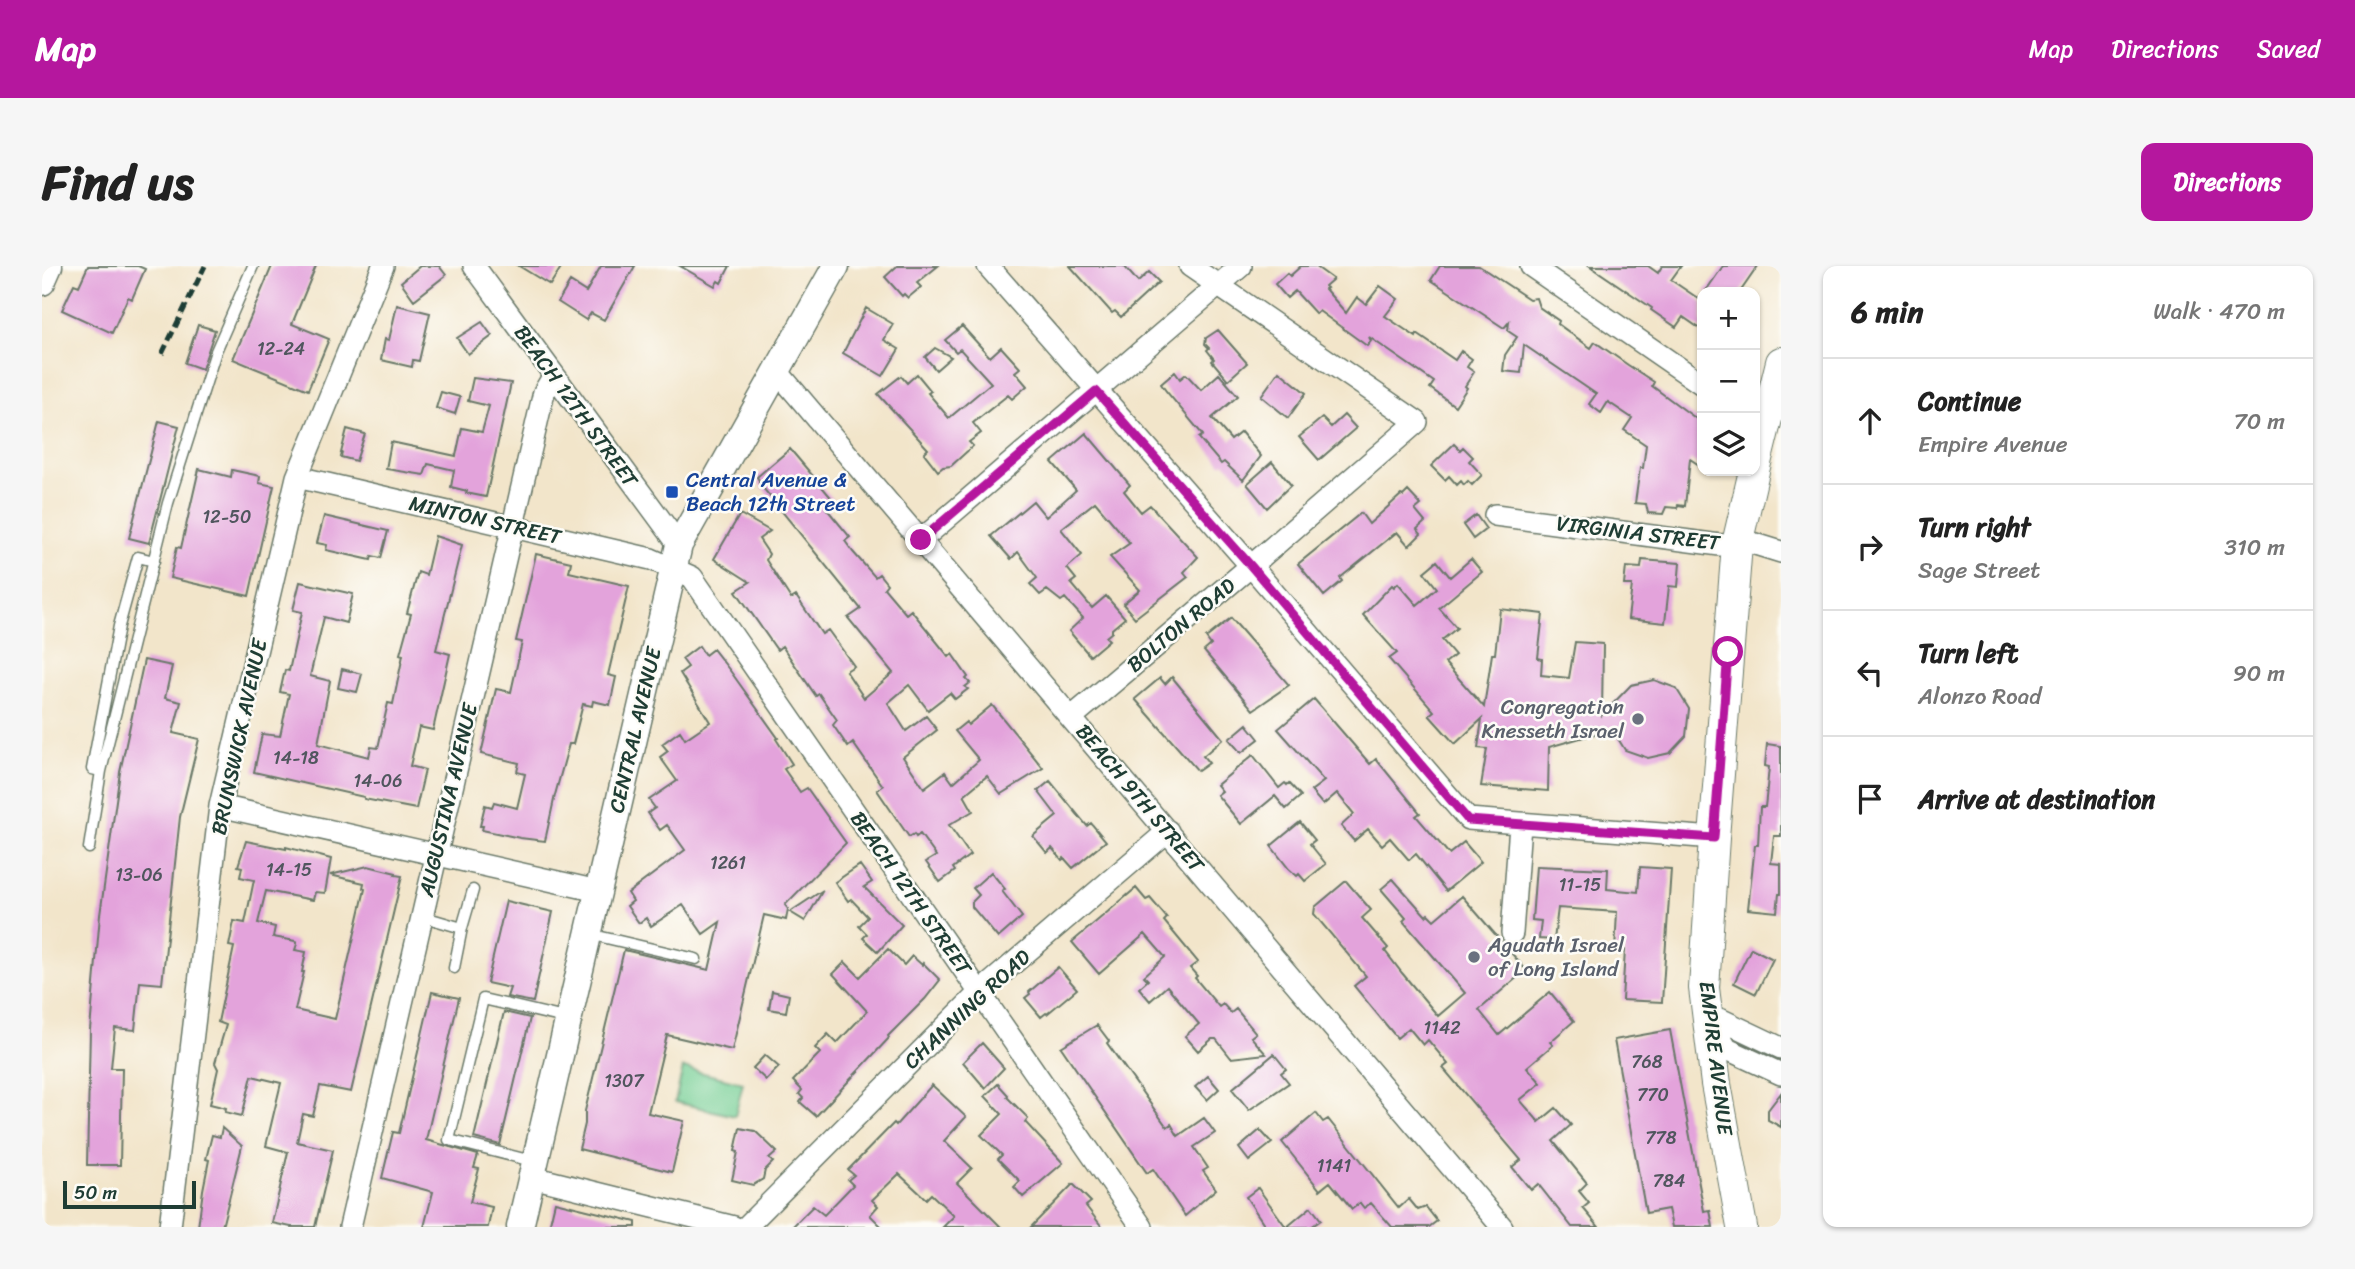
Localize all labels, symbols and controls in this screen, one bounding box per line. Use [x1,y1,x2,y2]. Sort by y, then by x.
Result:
text: Map [35,20,96,78]
text: Map [2029,28,2073,70]
text: Directions [2111,28,2219,70]
text: Saved [2257,28,2320,70]
text: Find us [42,139,194,226]
button: Directions [2141,143,2313,221]
text: 6 min [1851,285,1923,339]
map controls [1697,287,1760,476]
button: + [1697,287,1760,350]
text: Walk · 470 m [2153,291,2285,332]
street label: BEACH 12TH STREET [504,317,649,497]
house number: 12-24 [257,333,305,365]
button: − [1697,350,1760,413]
text: Continue [1918,378,2021,424]
text: 70 m [2234,401,2285,442]
icon: ahead [1851,402,1889,440]
button: layers [1697,413,1760,476]
text: Empire Avenue [1918,424,2068,465]
place label: Central Avenue & Beach 12th Street [686,461,855,523]
street label: MINTON STREET [405,484,567,556]
marker: Central Avenue & Beach 12th Street [664,484,680,500]
house number: 12-50 [203,501,251,533]
street label: VIRGINIA STREET [1554,504,1724,562]
text: Turn right [1918,504,2031,550]
route end [905,524,936,555]
text: 310 m [2224,527,2285,568]
icon: right [1851,528,1889,566]
text: Sage Street [1918,550,2040,591]
street label: BOLTON ROAD [1118,567,1245,682]
text: Turn left [1918,630,2018,676]
street label: BRUNSWICK AVENUE [200,634,279,839]
route start [1712,636,1743,667]
street label: CENTRAL AVENUE [597,642,673,817]
text: 90 m [2233,653,2285,694]
icon: left [1851,654,1889,692]
text: Alonzo Road [1918,676,2041,717]
place label: Congregation Knesseth Israel [1482,688,1625,750]
street label: AUGUSTINA AVENUE [407,698,489,901]
marker: Congregation Knesseth Israel [1630,711,1646,727]
street label: BEACH 9TH STREET [1066,715,1215,882]
house number: 14-18 [273,742,319,774]
house number: 14-06 [354,765,402,797]
text: Arrive at destination [1918,776,2155,822]
icon: arrive [1851,780,1889,818]
street label: BEACH 12TH STREET [840,803,983,984]
house number: 1261 [710,847,746,879]
house number: 14-15 [266,854,312,886]
house number: 13-06 [115,859,163,891]
house number: 11-15 [1559,869,1601,901]
place label: Agudath Israel of Long Island [1487,926,1625,988]
street label: CHANNING ROAD [894,939,1040,1079]
marker: Agudath Israel of Long Island [1466,949,1482,965]
street label: EMPIRE AVENUE [1688,979,1744,1138]
house number: 1142 [1423,1012,1461,1044]
house number: 768 [1631,1046,1663,1078]
house number: 1307 [604,1065,645,1097]
house number: 770 [1637,1079,1669,1111]
house number: 778 [1645,1122,1677,1154]
house number: 1141 [1317,1150,1351,1182]
house number: 784 [1653,1165,1685,1197]
text: 50 m [74,1176,117,1209]
scale bar [63,1178,196,1210]

